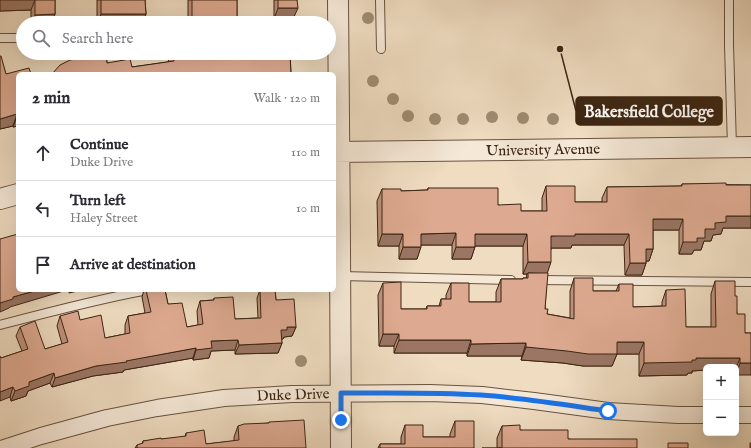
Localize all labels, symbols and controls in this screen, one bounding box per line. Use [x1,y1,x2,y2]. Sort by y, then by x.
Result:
search box [16,16,336,60]
icon: search [30,27,52,49]
text: Search here [62,29,133,48]
text: 2 min [32,88,70,109]
text: Walk · 120 m [254,90,320,107]
callout: Bakersfield College [576,97,722,125]
text: Bakersfield College [584,103,715,123]
text: Continue [70,135,128,154]
street label: University Avenue [486,140,600,160]
icon: ahead [32,142,54,164]
text: 110 m [291,144,320,161]
text: Duke Drive [70,154,133,171]
text: Turn left [70,191,126,210]
icon: left [32,198,54,220]
text: 10 m [296,200,320,217]
text: Haley Street [70,210,138,227]
icon: arrive [32,254,54,276]
text: Arrive at destination [70,255,196,274]
map controls [703,364,739,436]
button: + [703,364,739,400]
street label: Duke Drive [256,384,330,406]
button: − [703,400,739,436]
route start [599,402,617,420]
route end [332,411,350,429]

